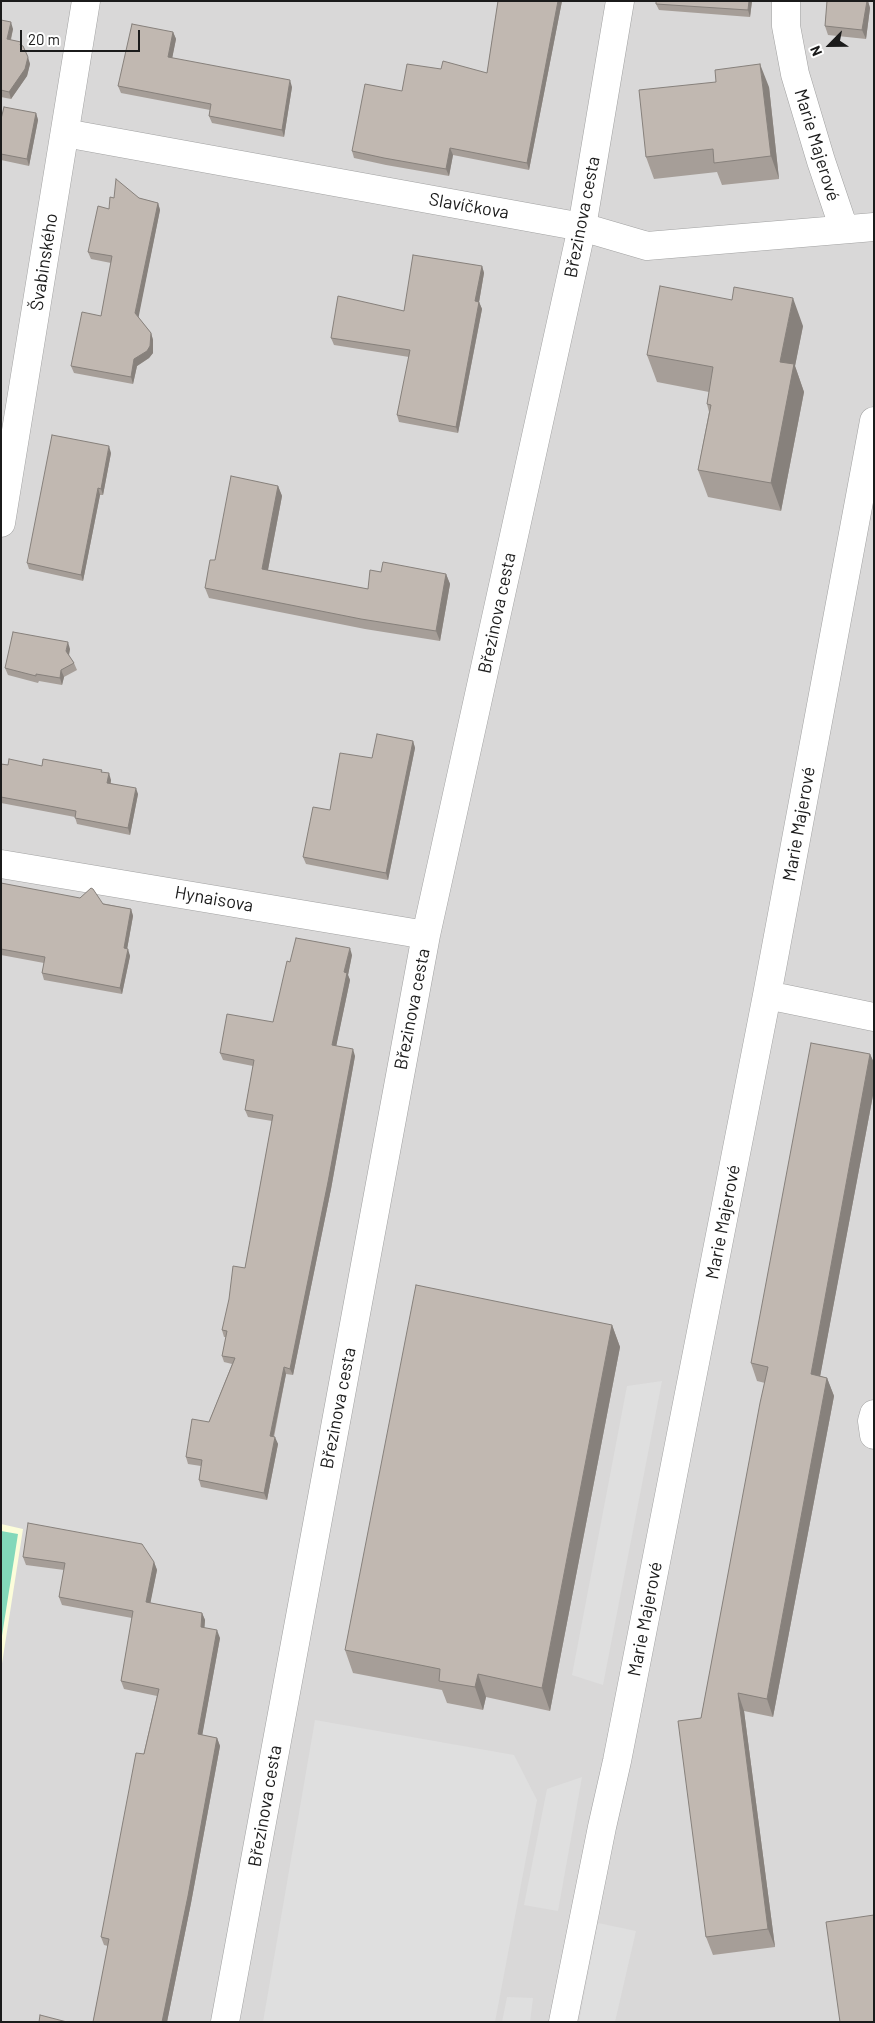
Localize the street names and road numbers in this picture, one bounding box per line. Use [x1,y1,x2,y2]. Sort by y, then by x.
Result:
street label: Marie Majerové [790,86,844,204]
street label: Březinova cesta [560,154,604,280]
street label: Slavíčkova [427,188,511,224]
street label: Švabinského [26,212,62,312]
street label: Březinova cesta [474,550,520,676]
street label: Marie Majerové [778,765,820,883]
street label: Hynaisova [173,881,255,917]
street label: Březinova cesta [390,946,434,1072]
street label: Marie Majerové [701,1163,745,1281]
street label: Březinova cesta [316,1345,360,1471]
street label: Marie Majerové [623,1560,667,1678]
street label: Březinova cesta [244,1743,286,1869]

